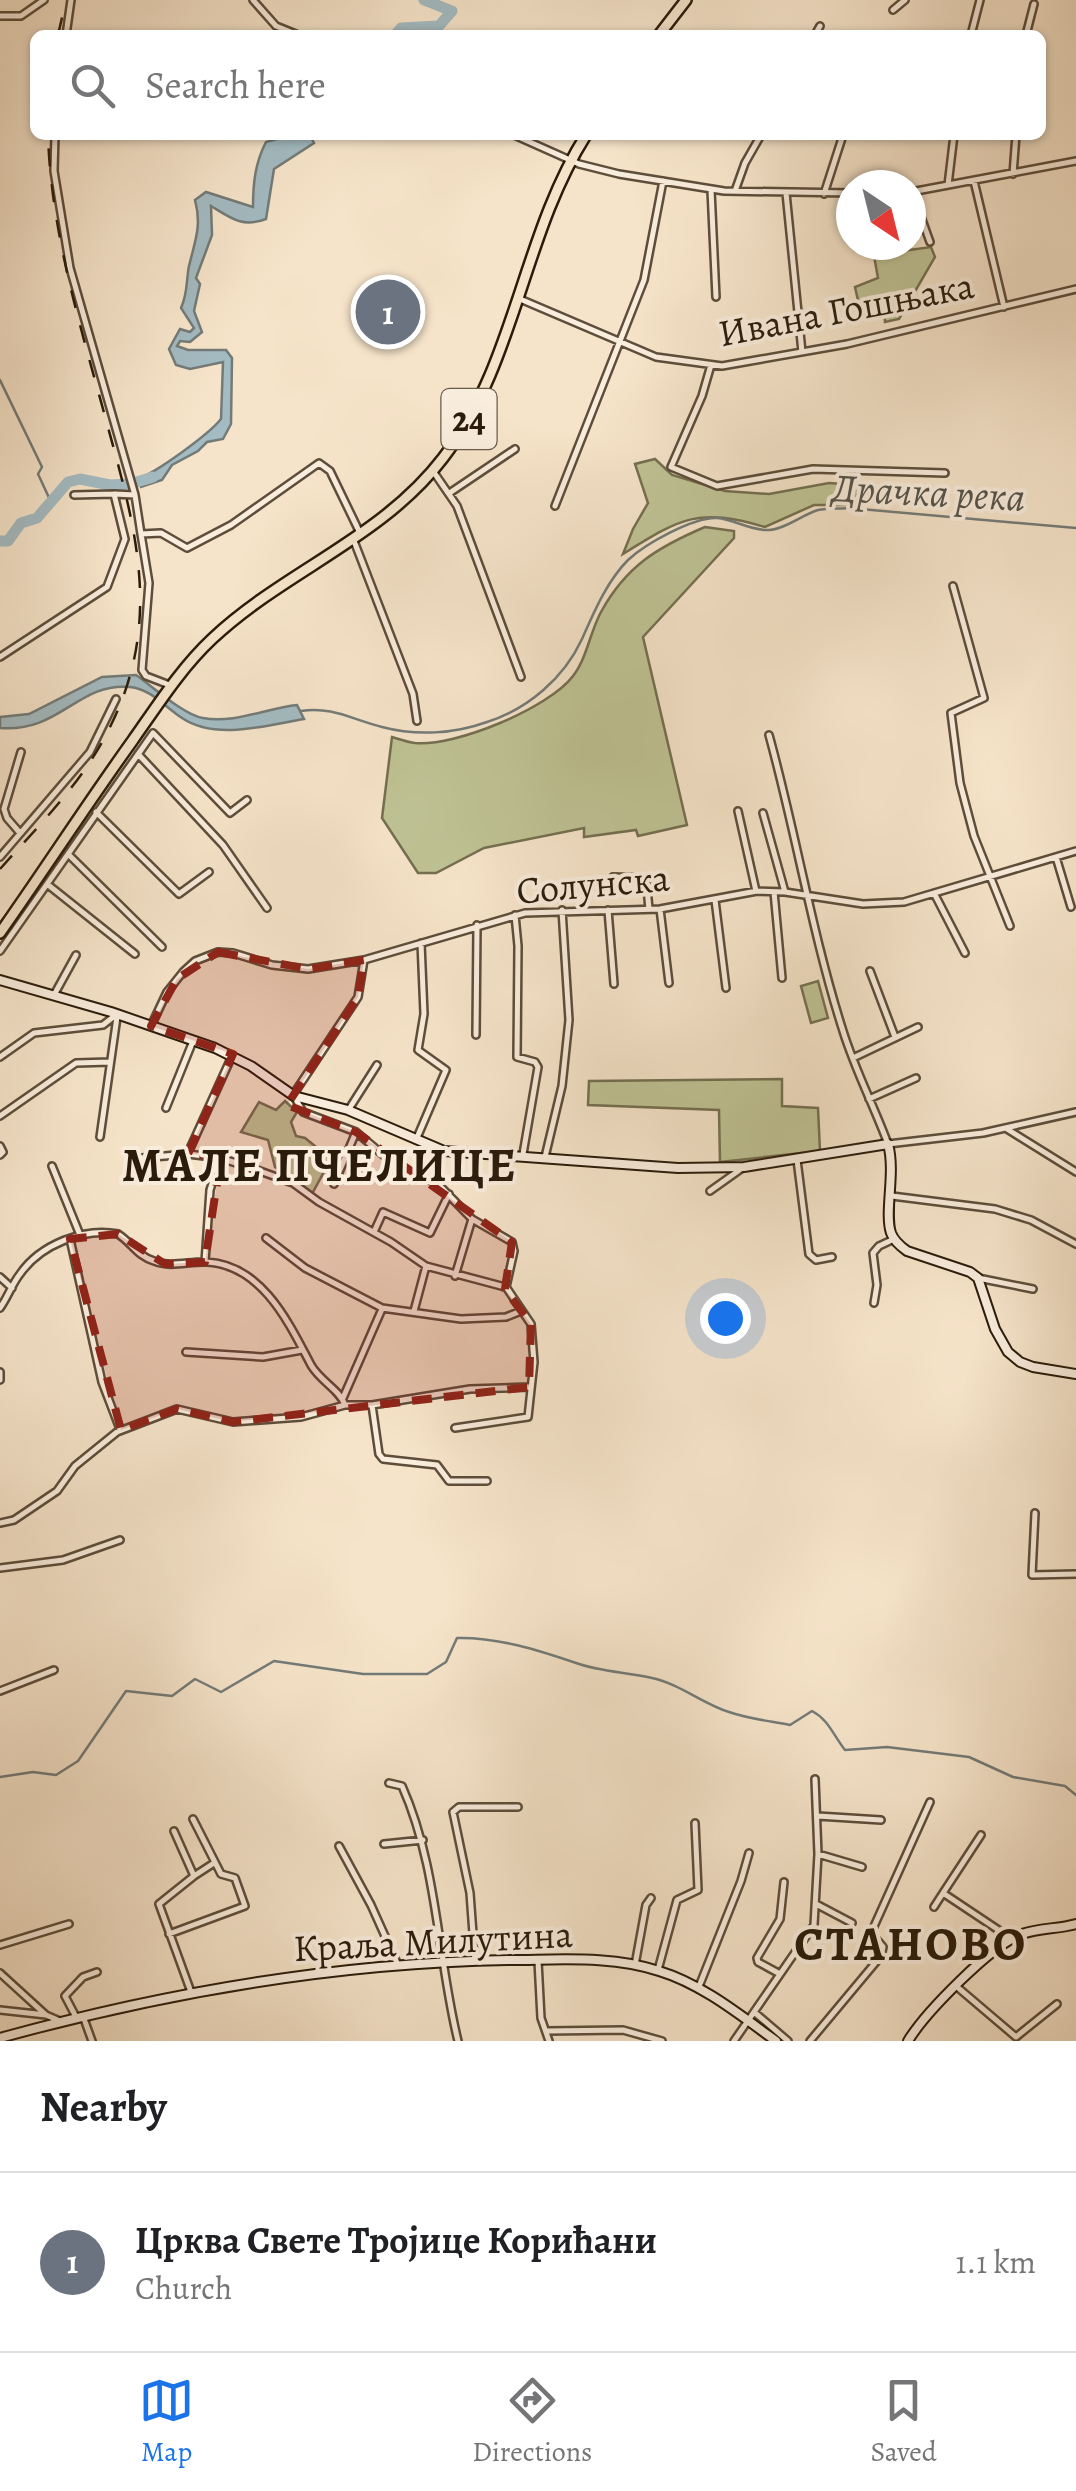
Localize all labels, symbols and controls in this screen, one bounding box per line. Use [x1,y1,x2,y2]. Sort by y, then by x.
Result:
search box [30,30,1046,140]
icon: search [65,58,120,113]
text: Search here [145,59,326,111]
north arrow [836,170,926,260]
street label: Ивана Гошњака [714,259,979,359]
pin: 1 [356,274,420,350]
road number: 24 [442,389,496,449]
water label: Драчка река [828,460,1027,525]
street label: Солунска [514,851,672,917]
district label: МАЛЕ ПЧЕЛИЦЕ [122,1132,518,1198]
your location [700,1293,751,1344]
street label: Краља Милутина [292,1908,574,1974]
district label: СТАНОВО [794,1911,1028,1977]
text: Nearby [40,2078,167,2135]
text: Црква Свете Тројице Корићани [135,2214,657,2266]
text: 1 [67,2240,78,2284]
text: 1.1 km [955,2240,1036,2284]
text: Church [135,2266,232,2310]
tab: Map [139,2373,194,2471]
tab: Directions [472,2373,592,2471]
tab: Saved [871,2373,937,2471]

